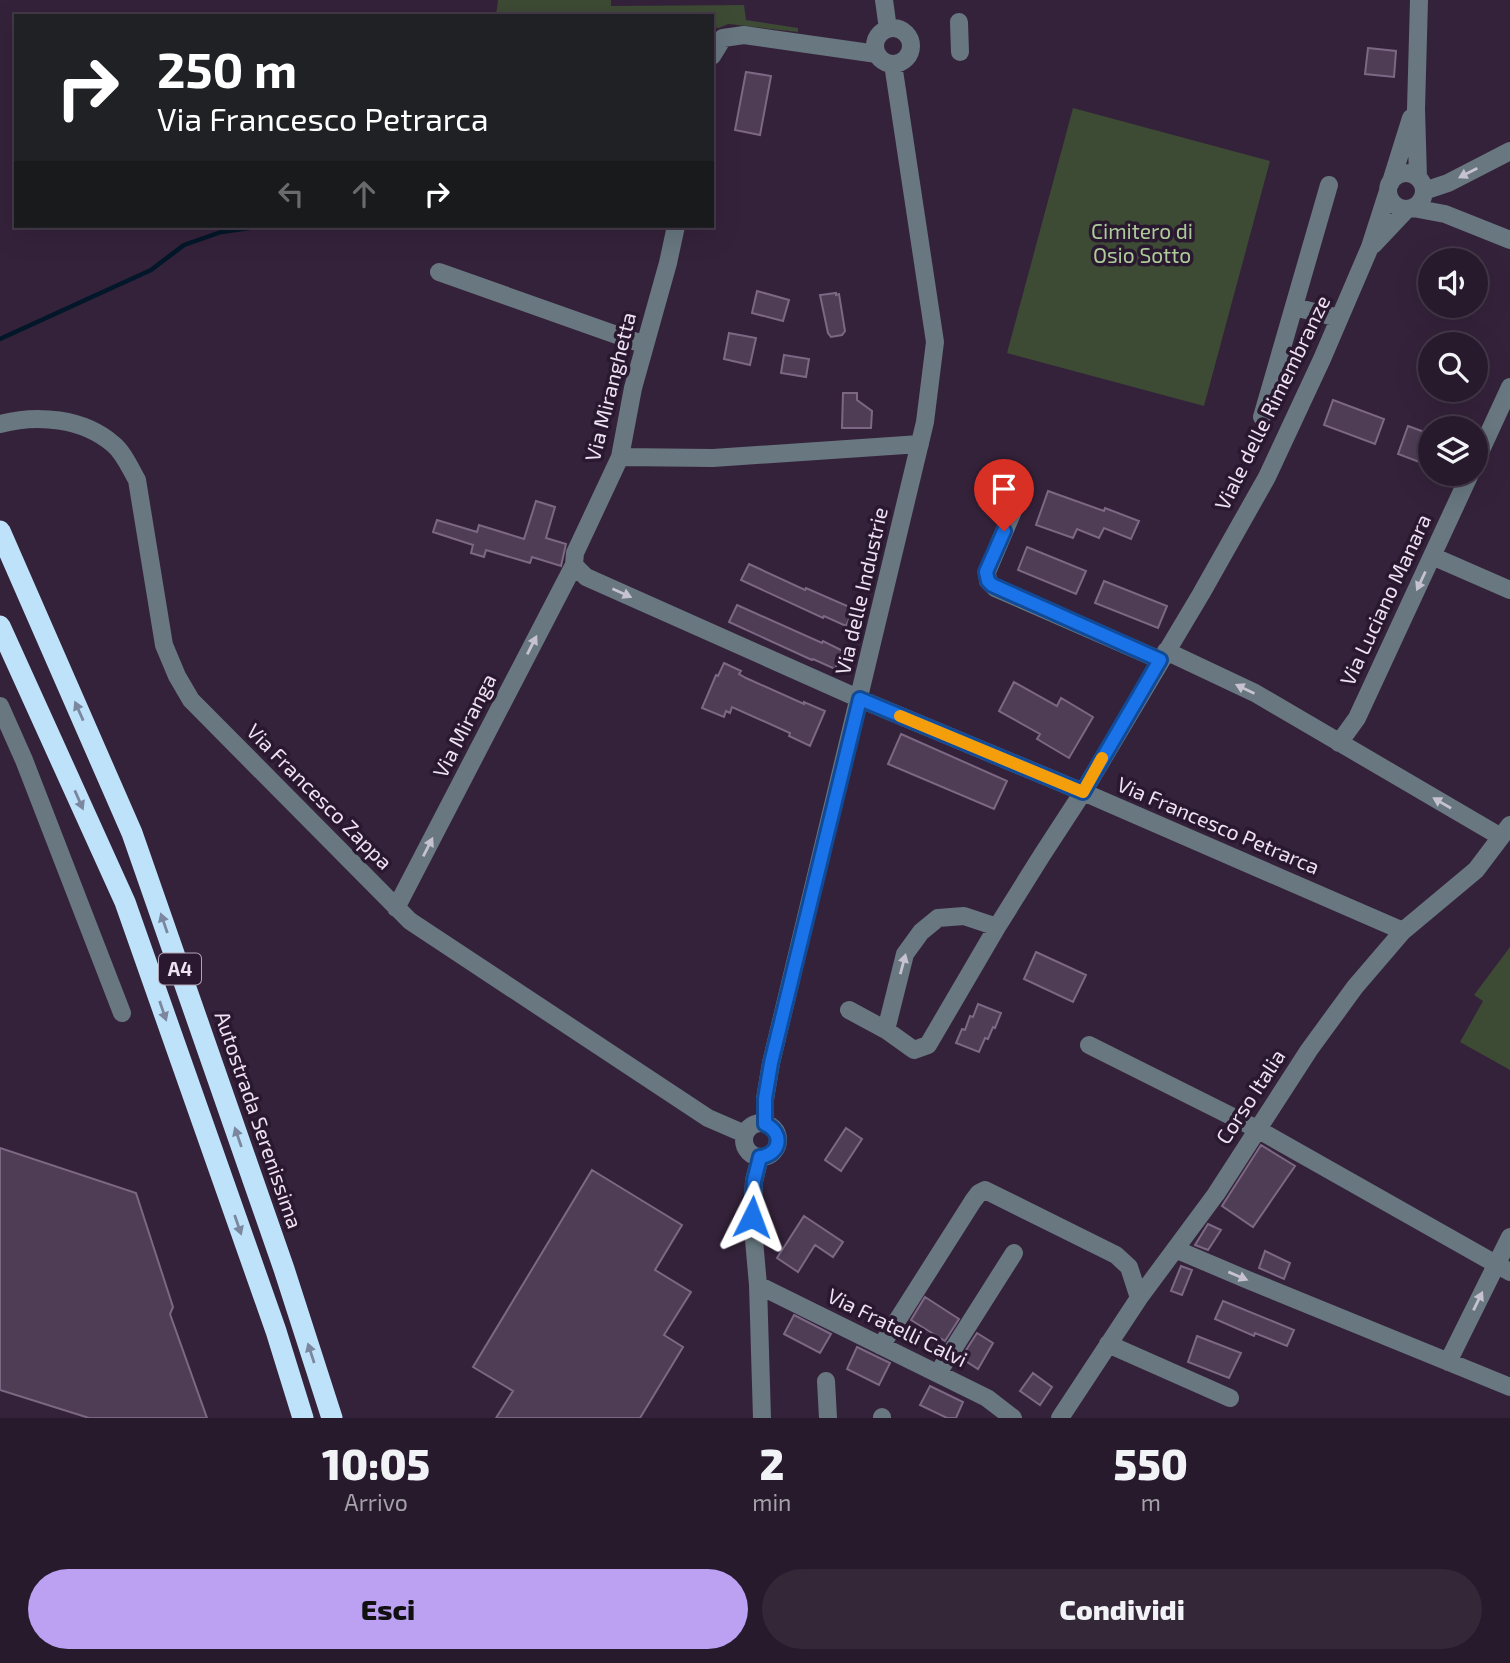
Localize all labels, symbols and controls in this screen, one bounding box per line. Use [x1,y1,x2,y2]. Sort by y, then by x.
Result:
text: 250 m [157,39,297,98]
icon: right [42,42,133,133]
text: Via Francesco Petrarca [157,99,488,137]
one-way arrow [1458,167,1478,178]
icon: left [272,175,310,213]
icon: ahead [345,175,383,213]
icon: right [418,175,456,213]
park label: Cimitero di Osio Sotto [1091,218,1193,267]
map controls [1418,248,1488,486]
button: sound [1418,248,1488,318]
street label: Viale delle Rimembranze [1209,291,1335,514]
street label: Via Miranghetta [579,310,640,464]
button: search [1418,332,1488,402]
button: layers [1418,416,1488,486]
pin [974,459,1034,531]
icon: arrive [985,470,1023,508]
street label: Via delle Industrie [829,504,892,677]
street label: Via Luciano Manara [1334,510,1435,689]
one-way arrow [1415,571,1427,591]
one-way arrow [612,587,632,599]
one-way arrow [527,635,538,655]
street label: Via Miranga [427,669,500,781]
one-way arrow [1235,683,1255,695]
one-way arrow [73,701,84,722]
street label: Via Francesco Zappa [242,718,398,874]
street label: Via Francesco Petrarca [1114,771,1324,879]
one-way arrow [73,790,85,810]
one-way arrow [1433,796,1452,809]
one-way arrow [422,837,433,857]
one-way arrow [158,912,169,933]
road number: A4 [159,953,201,984]
one-way arrow [898,953,909,975]
one-way arrow [158,1000,169,1021]
street label: Autostrada Serenissima [210,1008,308,1231]
street label: Corso Italia [1210,1044,1290,1148]
one-way arrow [233,1127,244,1148]
position arrow [715,1180,789,1254]
one-way arrow [233,1215,244,1236]
one-way arrow [1228,1270,1248,1282]
street label: Via Fratelli Calvi [824,1282,972,1371]
one-way arrow [1473,1291,1484,1311]
one-way arrow [305,1342,316,1363]
text: 10:05 [322,1438,430,1488]
text: 2 [759,1438,784,1488]
text: 550 [1114,1438,1188,1488]
text: Arrivo [344,1488,408,1516]
text: min [752,1488,791,1516]
text: m [1141,1488,1161,1516]
button: Esci [28,1569,748,1649]
button: Condividi [762,1569,1482,1649]

